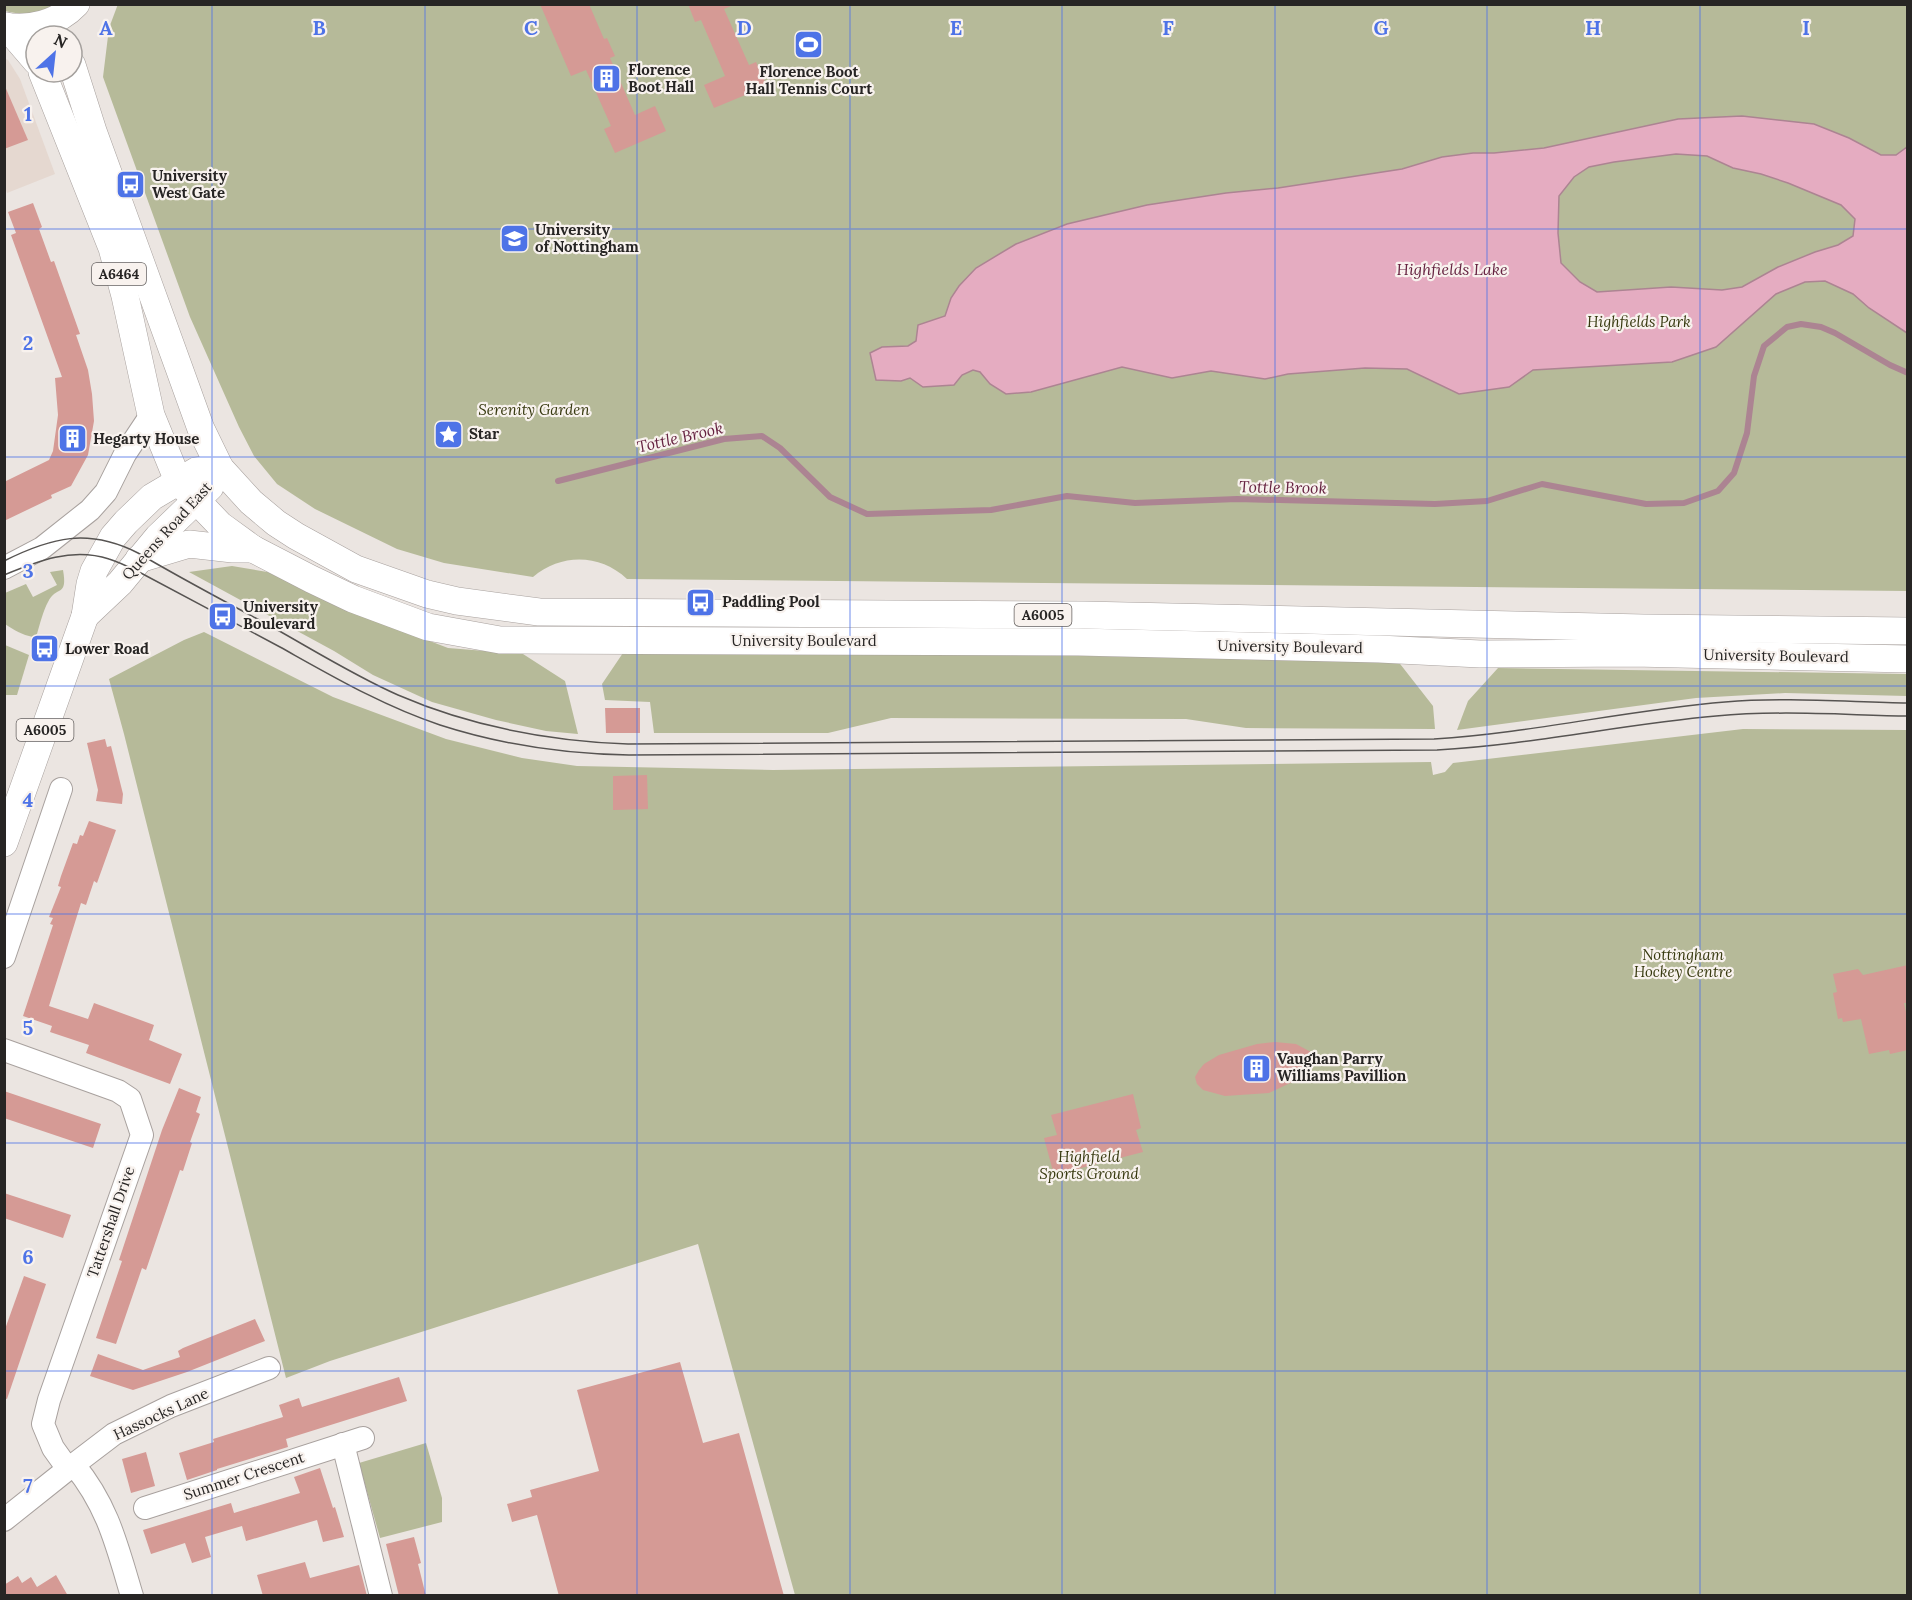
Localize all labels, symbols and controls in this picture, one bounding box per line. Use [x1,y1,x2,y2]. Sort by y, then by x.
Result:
text: A [99,15,113,40]
text: B [312,15,326,40]
text: C [524,15,538,40]
text: D [736,15,752,40]
text: E [950,15,962,40]
text: F [1162,15,1174,40]
text: G [1373,15,1389,40]
text: H [1585,15,1601,40]
text: I [1802,15,1810,40]
north arrow [24,24,84,84]
text: N [51,29,71,52]
sports icon: Florence Boot Hall Tennis Court [793,29,825,61]
place label: Florence Boot Hall [628,60,695,96]
place label: Florence Boot Hall Tennis Court [746,62,873,98]
building icon: Florence Boot Hall [591,63,623,95]
text: 1 [24,101,32,126]
place label: University West Gate [152,166,228,202]
bus stop icon: University West Gate [115,169,147,201]
place label: University of Nottingham [535,220,639,256]
school or university icon: University of Nottingham [498,223,530,255]
water label: Highfields Lake [1396,259,1508,279]
road number: A6464 [92,263,146,285]
park label: Highfields Park [1587,312,1691,331]
text: 2 [23,330,33,355]
park label: Serenity Garden [478,400,591,419]
water label: Tottle Brook [635,417,725,457]
place icon: Star [432,418,464,450]
building icon: Hegarty House [56,423,88,455]
place label: Star [469,424,500,443]
place label: Hegarty House [93,429,199,448]
water label: Tottle Brook [1239,476,1327,498]
street label: Queens Road East [118,477,216,584]
text: 3 [22,558,34,583]
bus stop icon: Paddling Pool [685,586,717,618]
place label: Paddling Pool [722,592,820,611]
place label: University Boulevard [243,597,319,633]
bus stop icon: University Boulevard [206,600,238,632]
road number: A6005 [1014,604,1072,626]
street label: University Boulevard [731,631,877,650]
bus stop icon: Lower Road [28,633,60,665]
street label: University Boulevard [1217,636,1363,657]
place label: Lower Road [65,639,149,658]
street label: University Boulevard [1703,645,1849,666]
road number: A6005 [16,719,74,741]
text: 4 [23,787,34,812]
park label: Nottingham Hockey Centre [1634,945,1732,981]
text: 5 [23,1015,34,1040]
place label: Vaughan Parry Williams Pavillion [1277,1049,1407,1085]
building icon: Vaughan Parry Williams Pavillion [1240,1052,1272,1084]
park label: Highfield Sports Ground [1039,1147,1139,1183]
street label: Tattershall Drive [83,1164,138,1280]
text: 6 [22,1244,34,1269]
street label: Hassocks Lane [110,1383,211,1444]
street label: Summer Crescent [181,1447,307,1504]
text: 7 [23,1473,33,1498]

